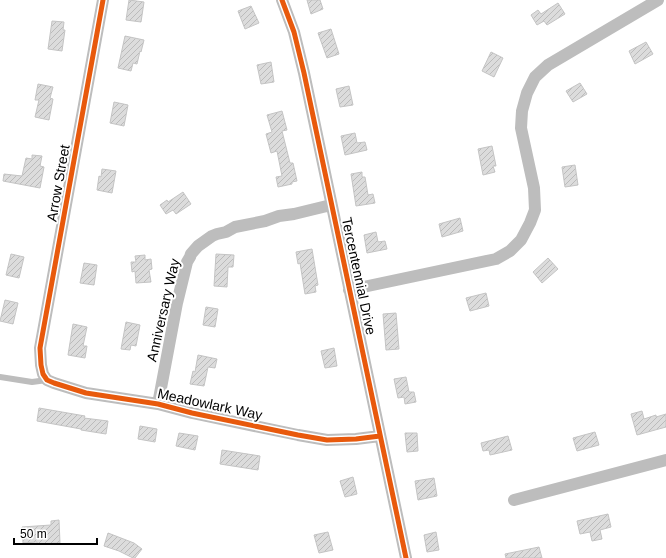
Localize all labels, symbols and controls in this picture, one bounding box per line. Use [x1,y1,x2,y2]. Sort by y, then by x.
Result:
street label: Arrow Street [43,143,73,223]
street label: Tercentennial Drive [339,216,379,336]
street label: Anniversary Way [143,257,183,363]
street label: Meadowlark Way [156,385,264,423]
scale bar [14,520,97,546]
text: 50 m [20,527,47,541]

